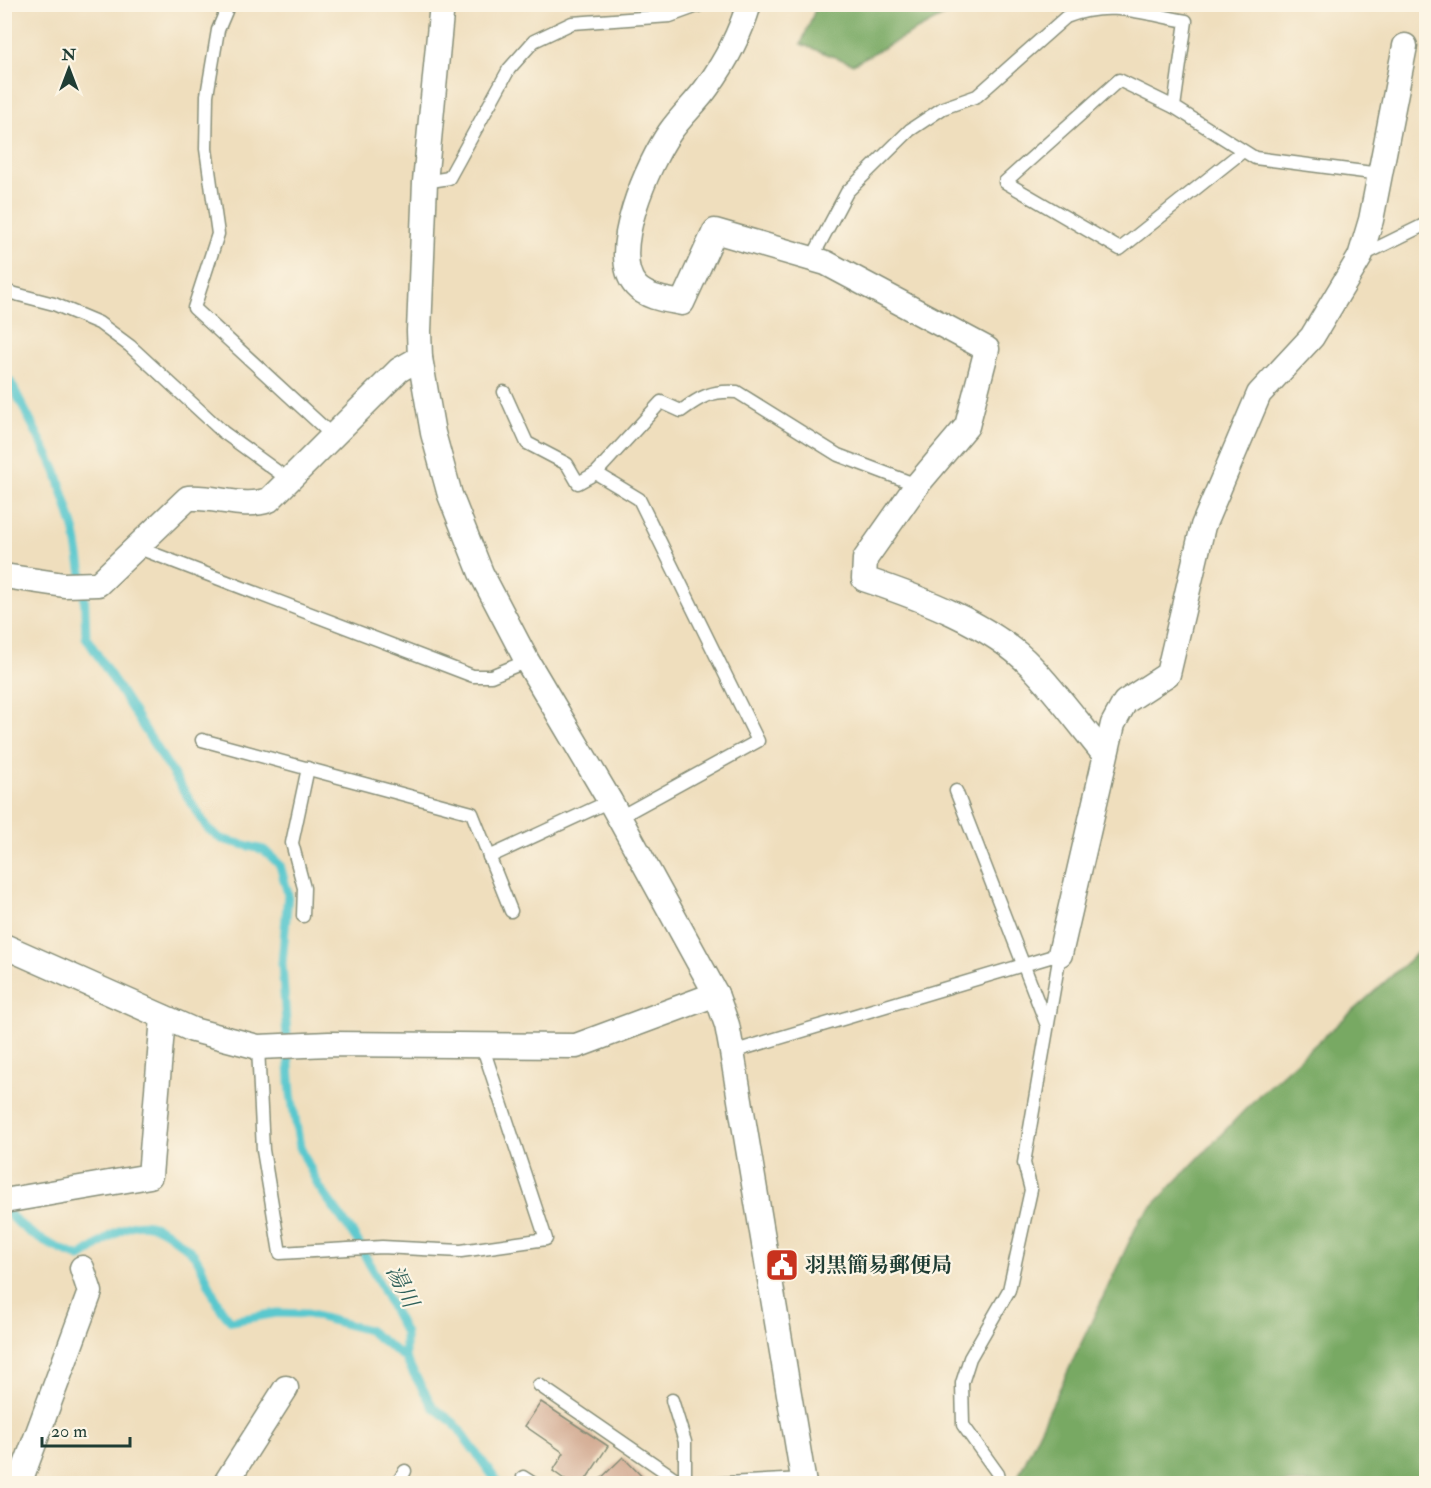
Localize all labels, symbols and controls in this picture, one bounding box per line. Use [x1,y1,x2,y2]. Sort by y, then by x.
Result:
north arrow [39,39,99,99]
text: N [61,45,77,65]
public building icon: 羽黒簡易郵便局 [764,1247,800,1283]
place label: 羽黒簡易郵便局 [805,1252,952,1279]
water label: 湯川 [380,1260,425,1314]
scale bar [42,1410,130,1448]
text: 20 m [51,1420,87,1443]

